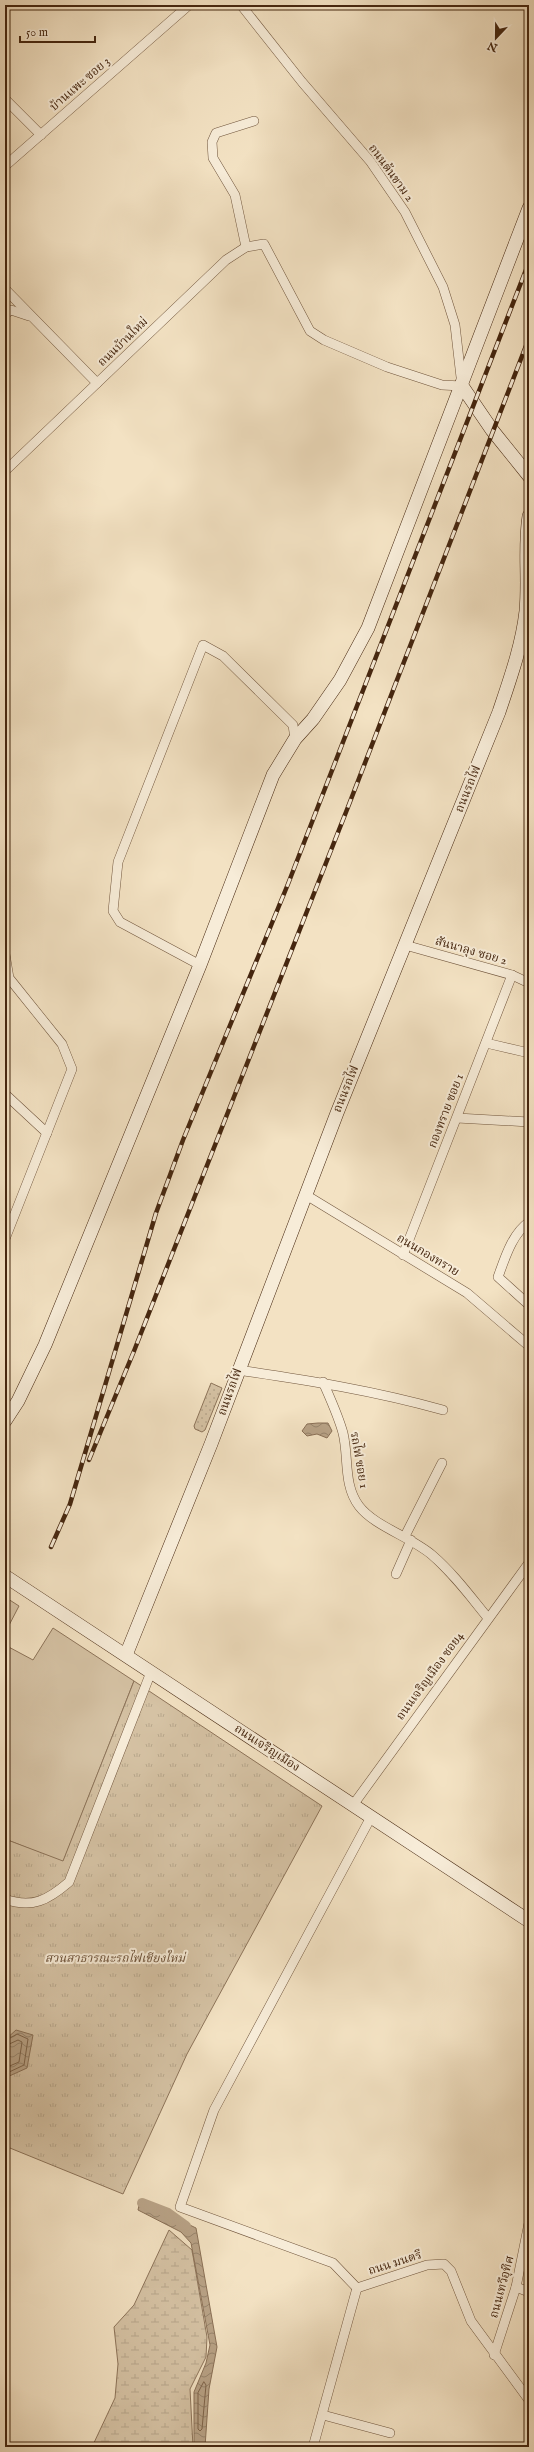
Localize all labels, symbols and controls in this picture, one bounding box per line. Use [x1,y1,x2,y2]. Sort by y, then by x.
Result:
scale bar [20,18,95,44]
north arrow [476,18,516,58]
text: 50 m [26,25,48,40]
text: N [485,38,501,55]
street label: บ้านแพะ ซอย 3 [47,54,113,114]
street label: ถนนต้นขาม 2 [365,141,417,205]
street label: ถนนบ้านใหม่ [93,313,151,370]
street label: ถนนรถไฟ [450,763,484,815]
street label: สันนาลุง ซอย 2 [433,934,509,969]
street label: ถนนรถไฟ [328,1063,362,1115]
street label: กองทราย ซอย 1 [425,1072,467,1150]
street label: ถนนกองทราย [394,1230,462,1280]
street label: ถนนรถไฟ [213,1366,245,1418]
street label: รถไฟ ซอย 1 [347,1430,373,1489]
street label: ถนนเจริญเมือง ซอย4 [393,1629,467,1723]
street label: ถนนเจริญเมือง [231,1721,303,1775]
park label: สวนสาธารณะรถไฟเชียงใหม่ [45,1949,187,1966]
street label: ถนน มนตรี [366,2247,424,2279]
street label: ถนนเทวีอุทิศ [486,2254,518,2320]

